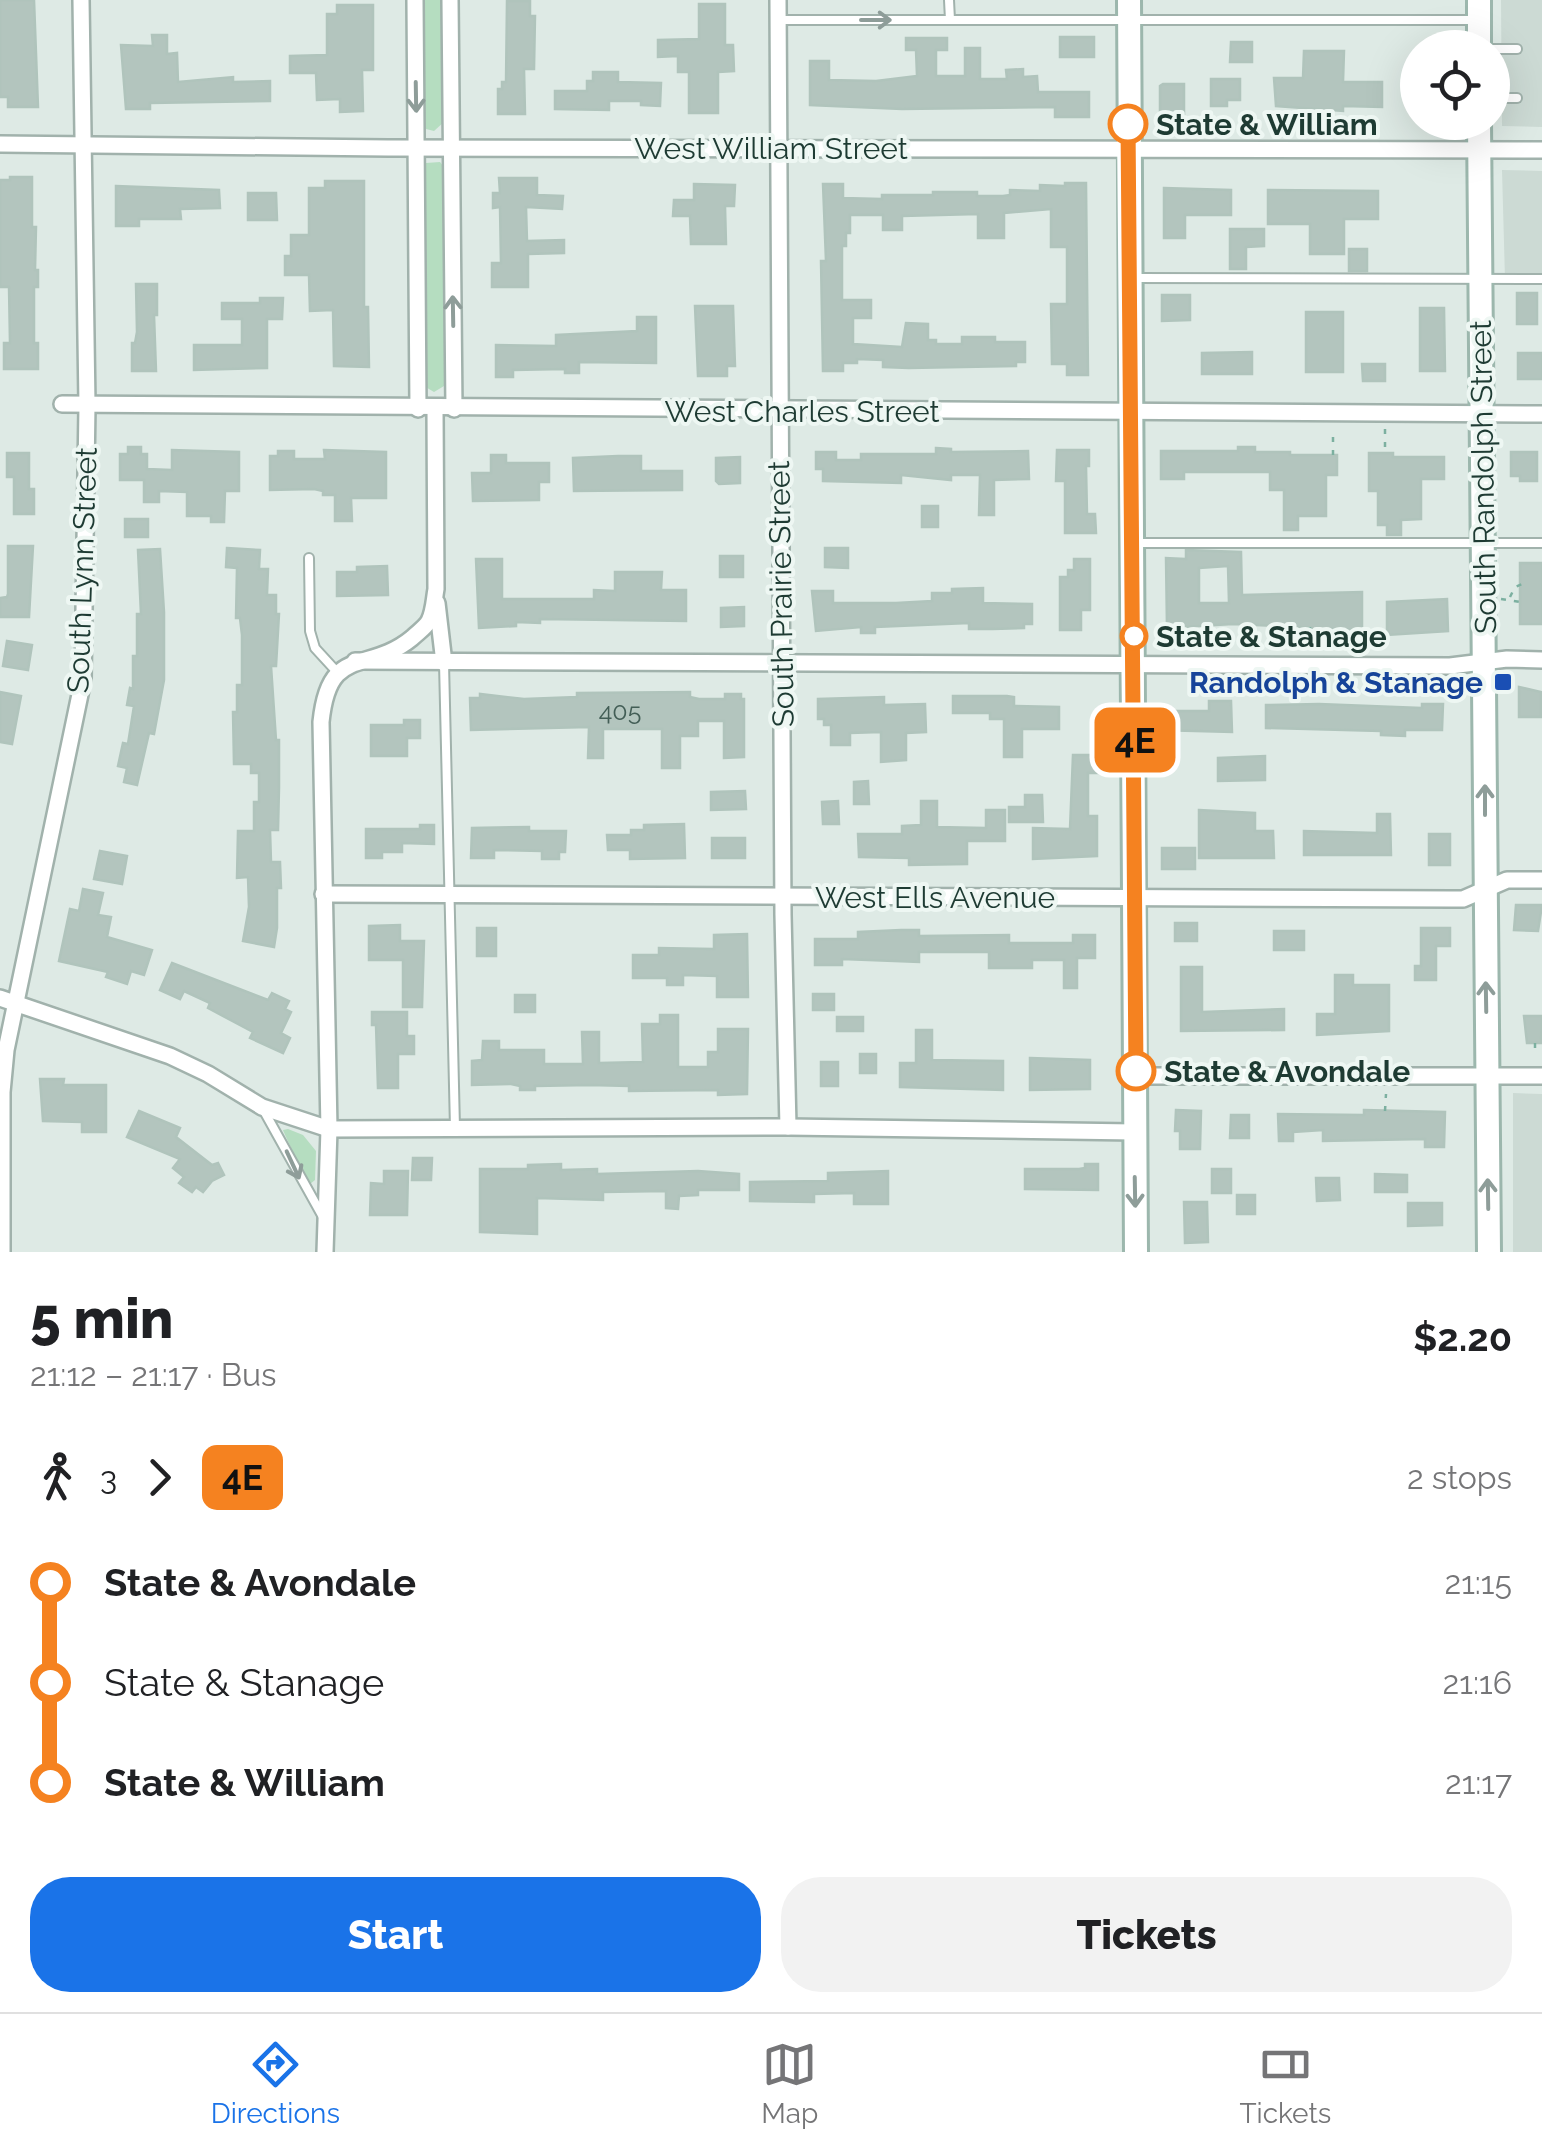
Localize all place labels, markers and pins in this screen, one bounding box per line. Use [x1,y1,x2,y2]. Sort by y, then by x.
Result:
marker: State & William [1109,105,1147,143]
place label: State & William [1156,107,1378,142]
place label: State & Stanage [1156,619,1387,654]
marker: State & Stanage [1121,623,1147,649]
place label: Randolph & Stanage [1189,665,1483,700]
marker: Randolph & Stanage [1492,671,1514,693]
marker: State & Avondale [1117,1052,1155,1090]
place label: State & Avondale [1164,1054,1410,1089]

